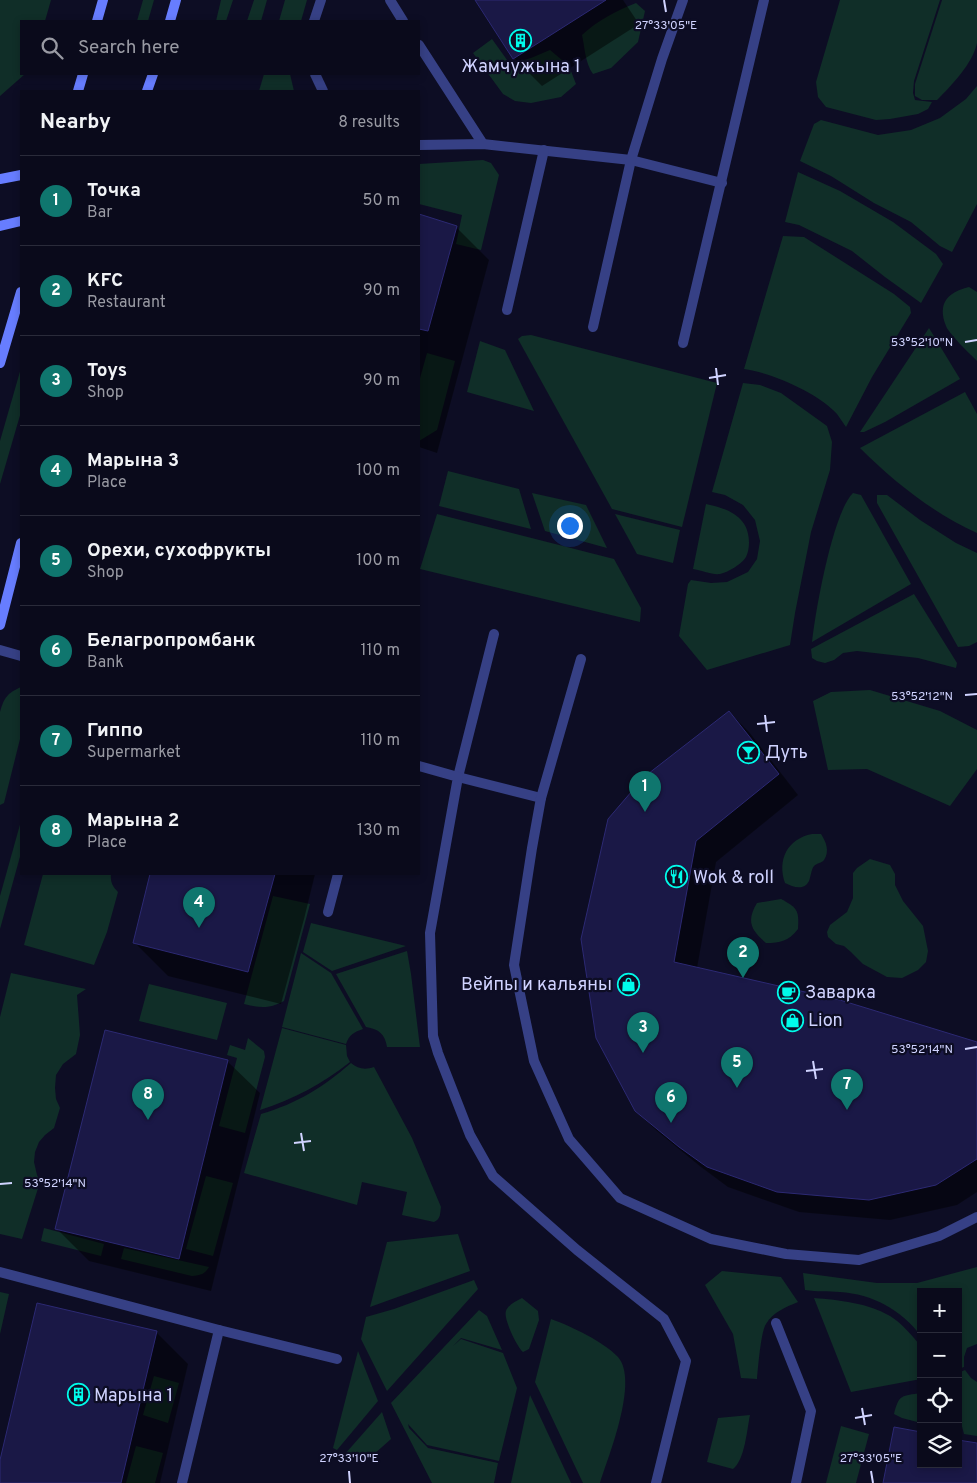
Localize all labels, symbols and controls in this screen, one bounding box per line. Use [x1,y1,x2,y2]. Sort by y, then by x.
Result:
text: 27°33'05"E [635,18,697,34]
search box [20,20,420,75]
building icon: Жамчужына 1 [509,29,533,53]
icon: search [38,34,66,62]
text: Search here [78,36,180,60]
place label: Жамчужына 1 [461,56,581,79]
text: Nearby [40,109,111,136]
text: 8 results [338,113,400,133]
text: Точка [87,179,141,203]
text: 1 [53,191,59,211]
text: 50 m [363,191,400,211]
text: Bar [87,203,113,223]
text: KFC [87,269,123,293]
text: 2 [51,281,61,301]
text: 90 m [363,281,400,301]
text: Restaurant [87,293,166,313]
text: 53°52'10"N [891,335,953,351]
text: Toys [87,359,127,383]
text: 3 [51,371,61,391]
text: 90 m [363,371,400,391]
text: Shop [87,383,124,403]
text: Марына 3 [87,449,179,473]
text: 4 [51,461,61,481]
text: 100 m [356,461,400,481]
text: Place [87,473,127,493]
your location [557,513,583,539]
text: Орехи, сухофрукты [87,539,271,563]
text: 5 [51,551,61,571]
text: 100 m [356,551,400,571]
text: Shop [87,563,124,583]
text: Белагропромбанк [87,629,256,653]
text: 6 [51,641,61,661]
text: 110 m [360,641,400,661]
text: Bank [87,653,124,673]
text: 53°52'12"N [891,689,953,705]
text: Гиппо [87,719,143,743]
text: 7 [52,731,60,751]
text: 110 m [360,731,400,751]
bar icon: Дуть [737,740,761,764]
place label: Дуть [765,742,808,765]
text: Supermarket [87,743,181,763]
pin: 1 [629,771,661,812]
text: Марына 2 [87,809,179,833]
text: 8 [51,821,61,841]
text: 130 m [357,821,400,841]
text: Place [87,833,127,853]
restaurant icon: Wok & roll [665,865,689,889]
place label: Wok & roll [693,867,774,890]
pin: 4 [183,887,215,928]
pin: 2 [727,937,759,978]
shop icon: Вейпы и кальяны [616,972,640,996]
place label: Вейпы и кальяны [461,974,612,997]
cafe icon: Заварка [777,980,801,1004]
place label: Заварка [805,982,876,1005]
shop icon: Lion [780,1008,804,1032]
place label: Lion [808,1010,843,1033]
pin: 3 [627,1012,659,1053]
text: 53°52'14"N [891,1042,953,1058]
pin: 5 [721,1047,753,1088]
pin: 7 [831,1069,863,1110]
pin: 8 [132,1079,164,1120]
pin: 6 [655,1082,687,1123]
text: 53°52'14"N [24,1176,86,1192]
map controls [917,1288,962,1468]
button: + [917,1288,962,1333]
button: − [917,1333,962,1378]
button: locate [917,1378,962,1423]
building icon: Марына 1 [66,1383,90,1407]
place label: Марына 1 [94,1385,173,1408]
button: layers [917,1423,962,1468]
text: 27°33'10"E [319,1451,379,1467]
text: 27°33'05"E [840,1451,902,1467]

